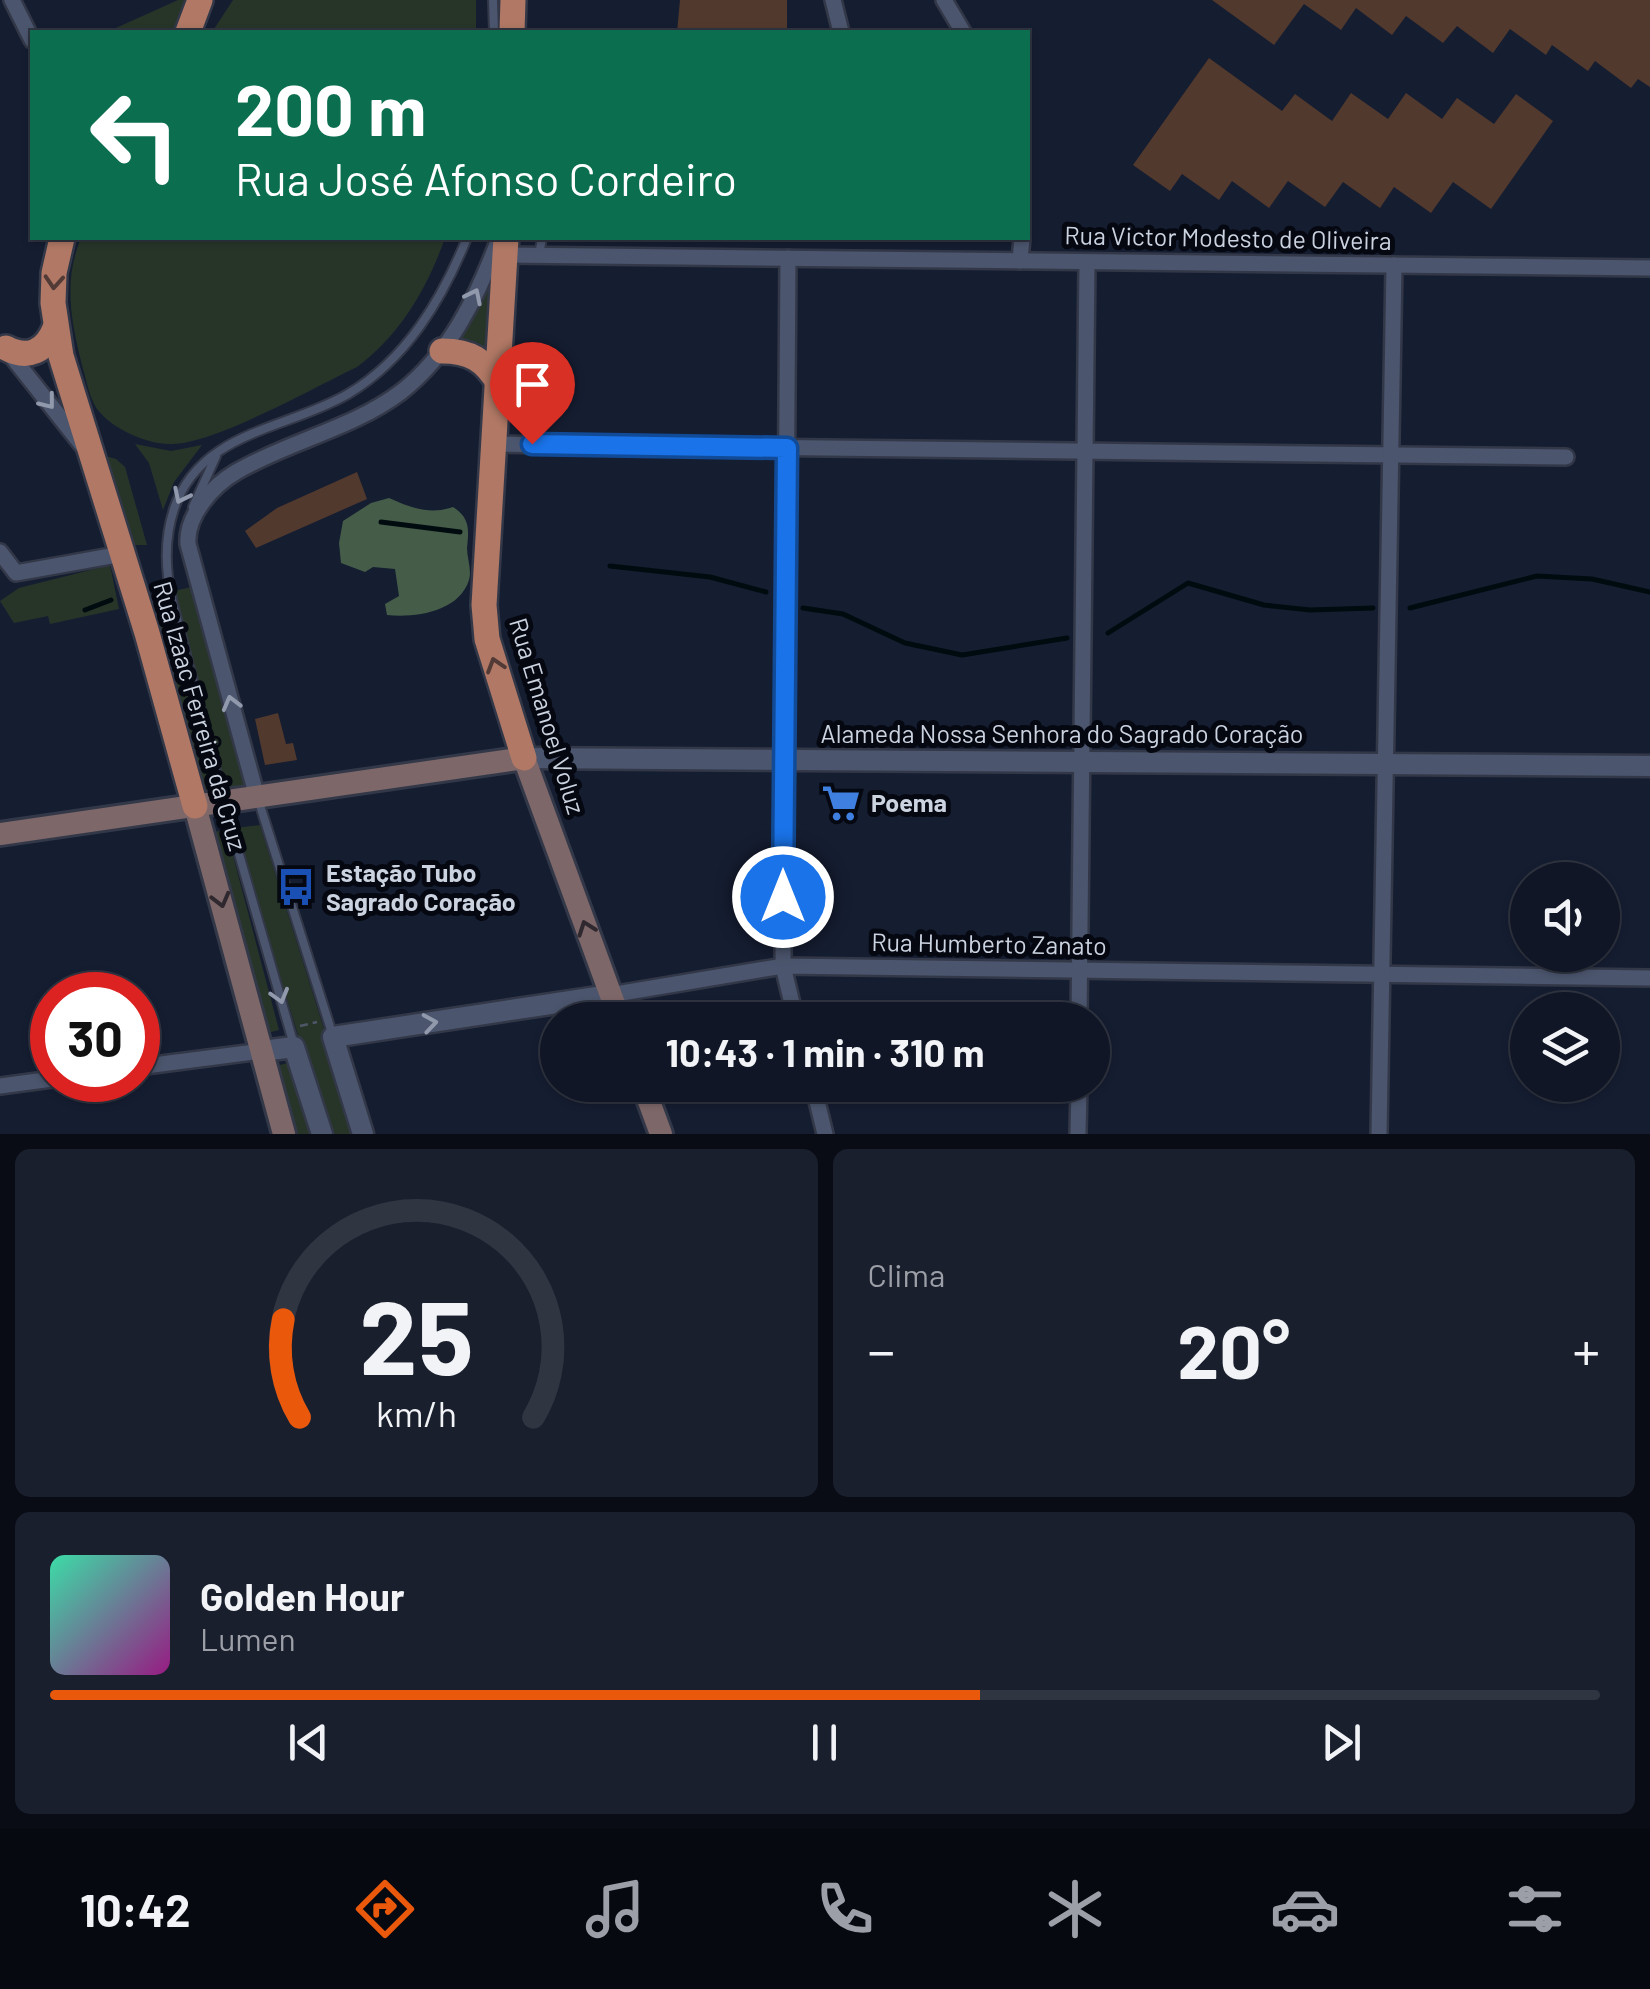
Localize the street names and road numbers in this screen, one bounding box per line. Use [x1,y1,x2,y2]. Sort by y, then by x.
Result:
street label: Rua Victor Modesto de Oliveira [1064,219,1392,255]
street label: Rua Izaac Ferreira da Cruz [148,578,254,854]
street label: Rua Emanoel Voluz [504,614,592,817]
street label: Alameda Nossa Senhora do Sagrado Coração [821,718,1303,748]
street label: Rua Humberto Zanato [871,926,1107,960]

